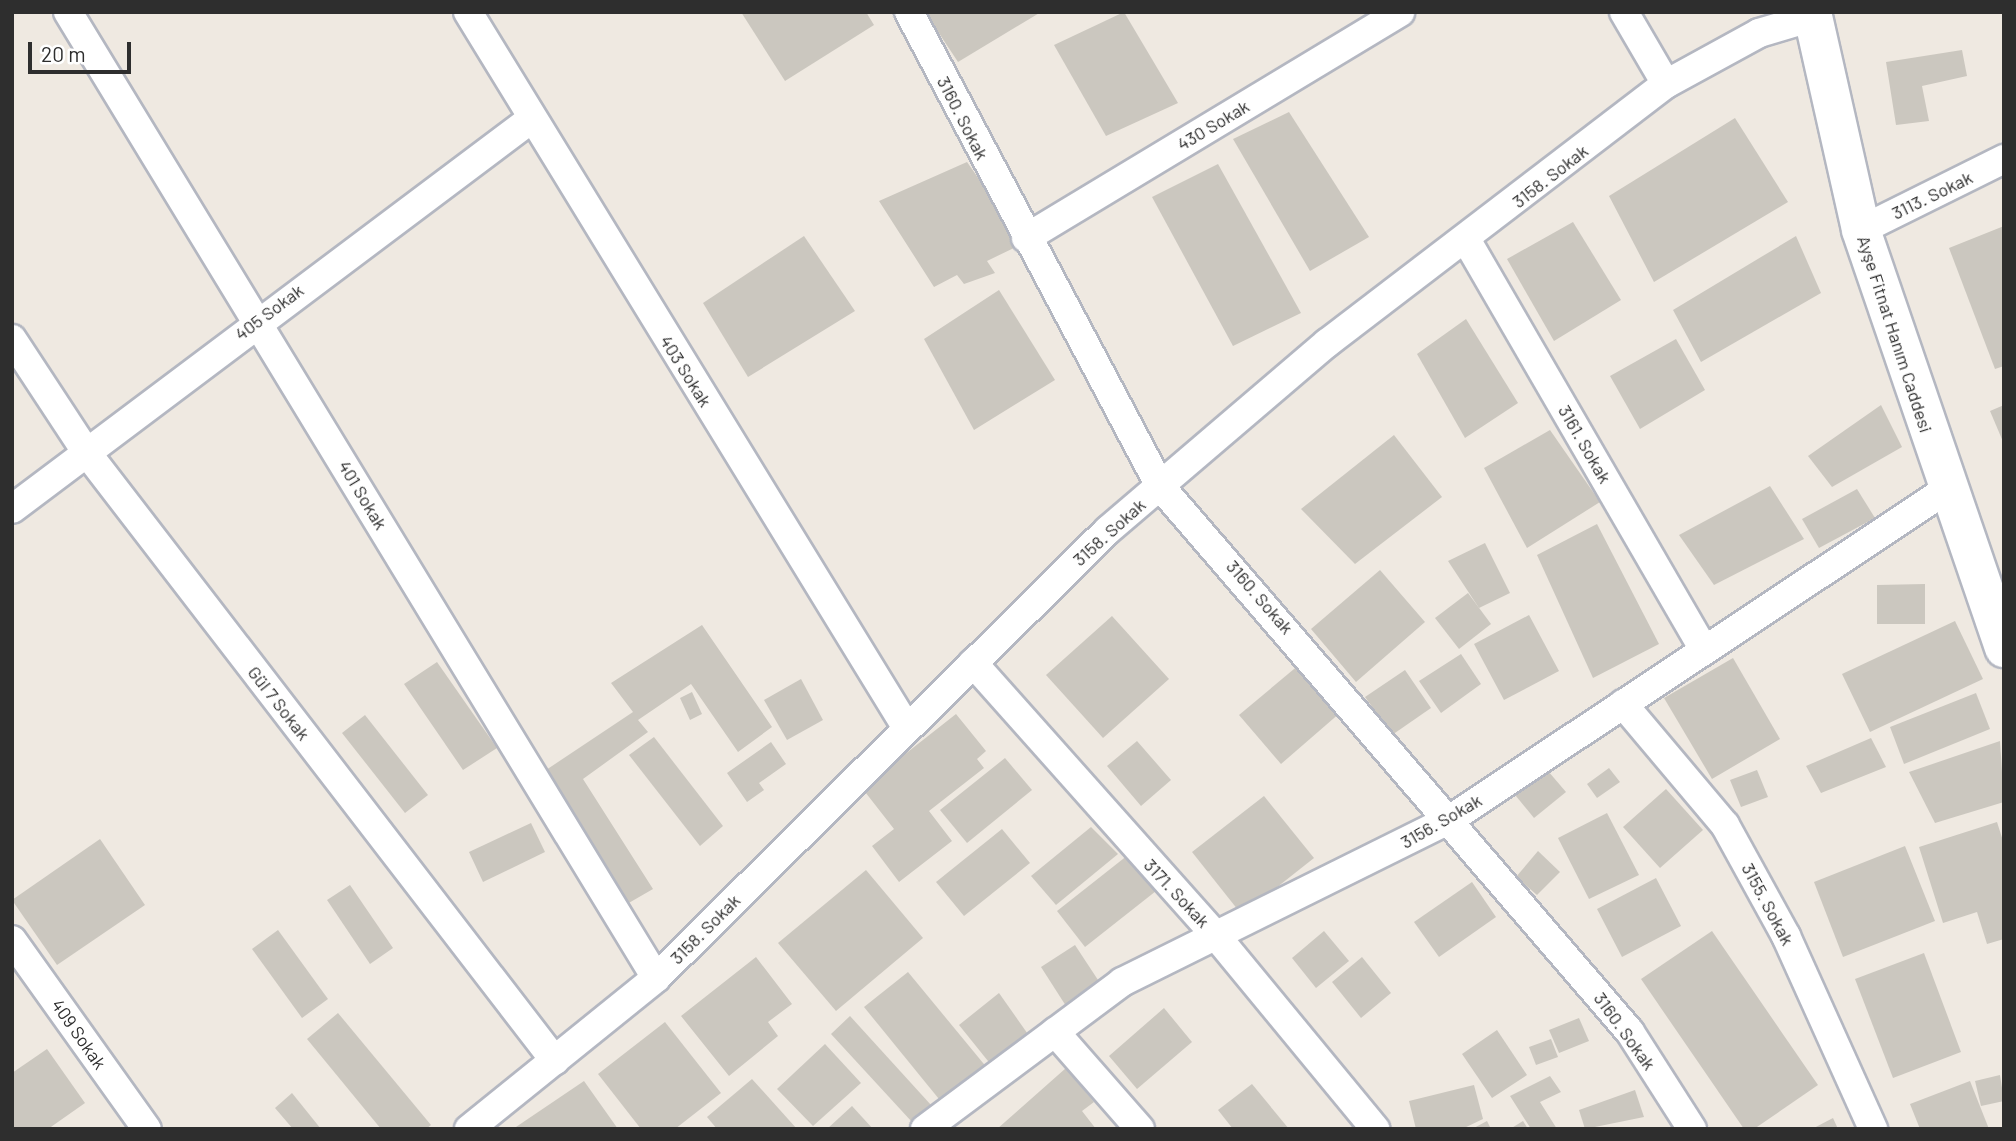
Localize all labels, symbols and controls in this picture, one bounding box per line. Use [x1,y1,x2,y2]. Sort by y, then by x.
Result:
scale bar [32,28,135,72]
text: 20 m [41,41,86,66]
street label: 3160. Sokak [933,73,993,163]
street label: 430 Sokak [1173,95,1253,155]
street label: 3158. Sokak [1508,140,1592,212]
street label: 3113. Sokak [1888,166,1976,224]
street label: Ayşe Fitnat Hanım Caddesi [1853,233,1937,435]
street label: 405 Sokak [230,279,308,345]
street label: 403 Sokak [656,331,716,411]
street label: 3161. Sokak [1554,401,1616,487]
street label: 401 Sokak [334,456,392,534]
street label: 3158. Sokak [1068,494,1150,570]
street label: 3160. Sokak [1222,556,1298,638]
street label: Gül 7 Sokak [243,662,315,744]
street label: 3156. Sokak [1397,789,1485,853]
street label: 3171. Sokak [1140,854,1214,932]
street label: 3155. Sokak [1737,859,1799,949]
street label: 3158. Sokak [666,890,744,968]
street label: 3160. Sokak [1590,988,1660,1074]
street label: 409 Sokak [47,995,111,1073]

